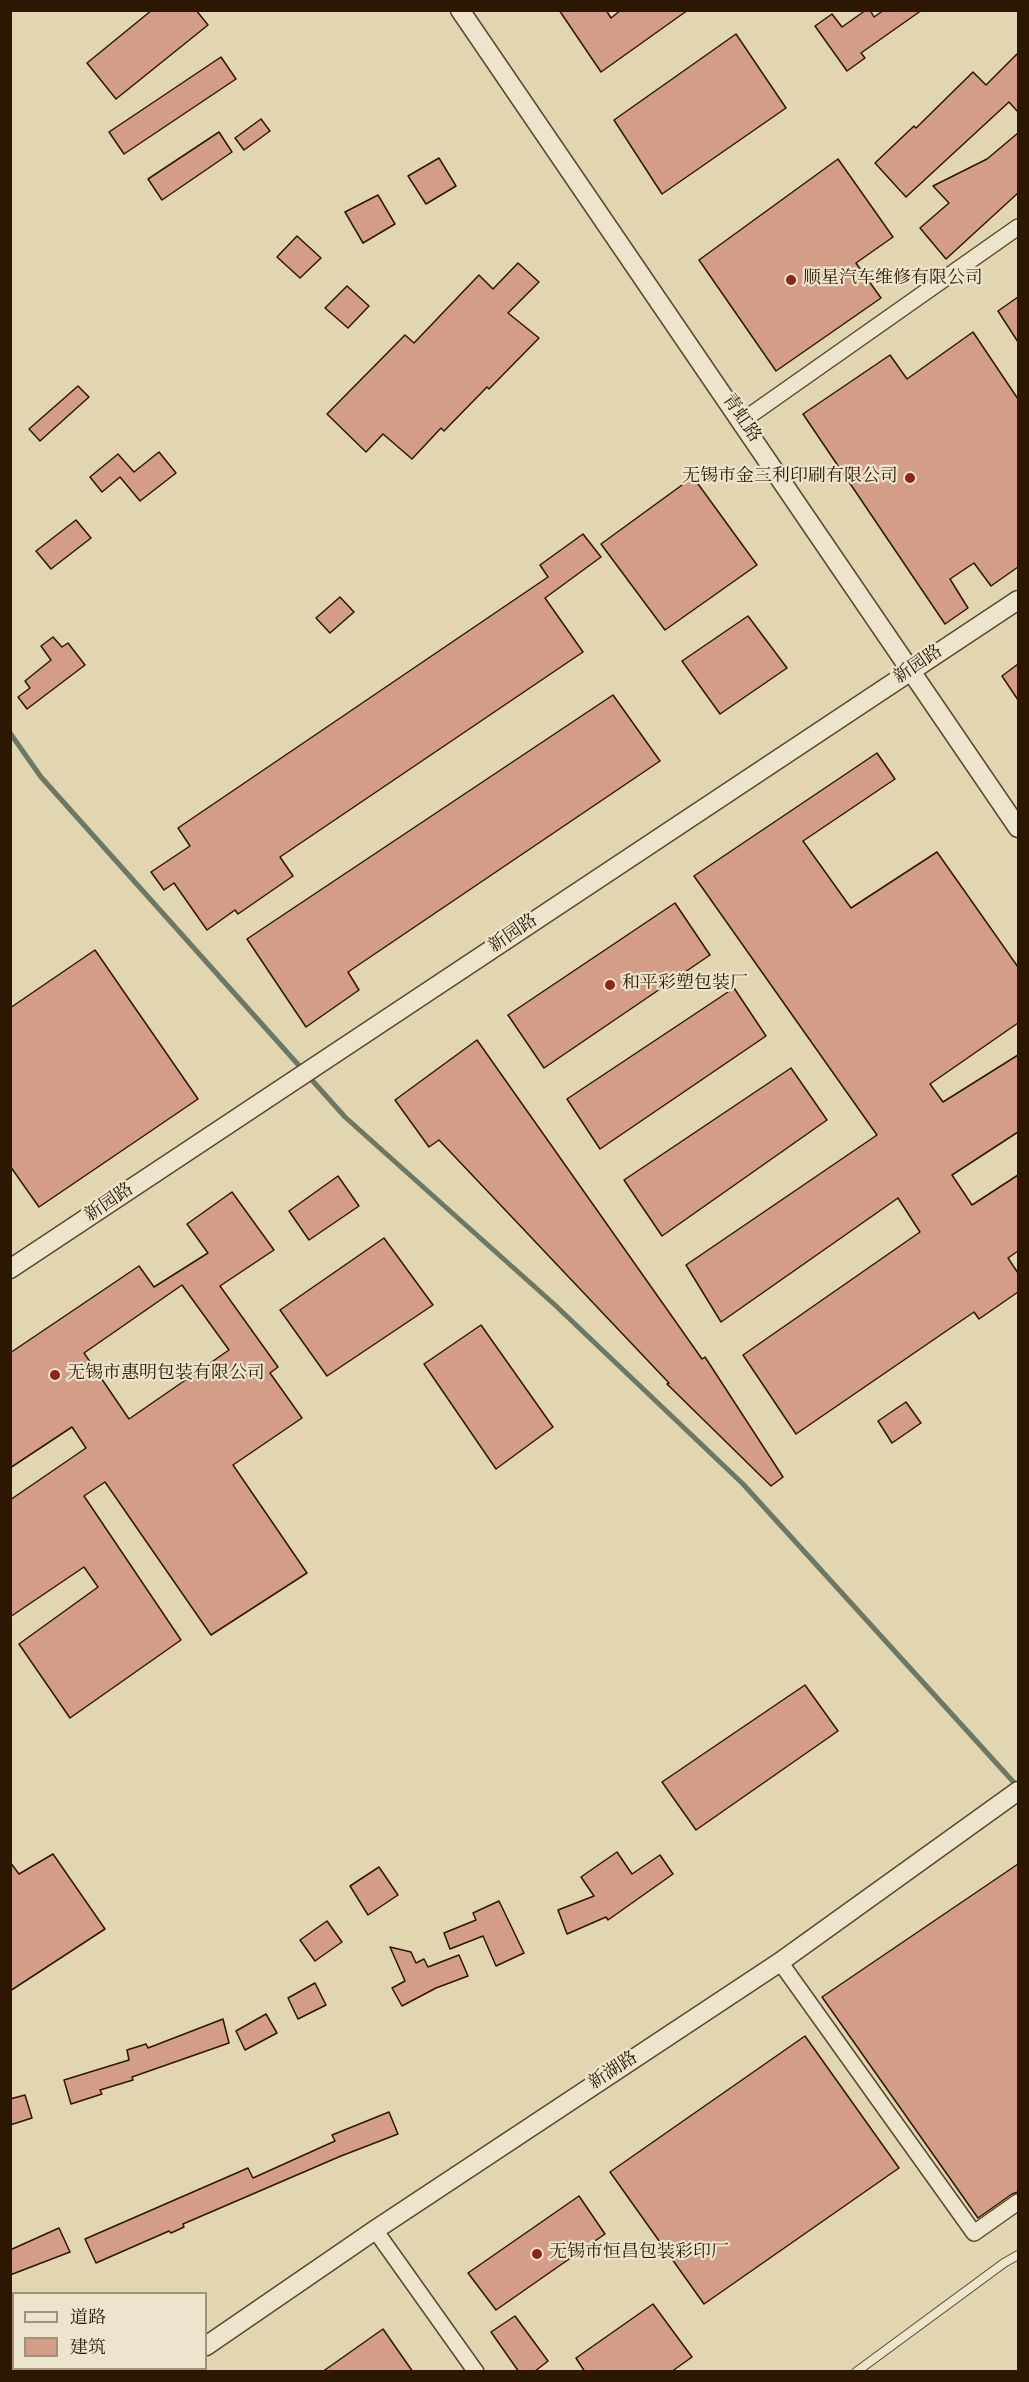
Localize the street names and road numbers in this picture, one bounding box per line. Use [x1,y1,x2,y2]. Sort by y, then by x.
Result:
street label: 青虹路 [716,391,764,447]
street label: 新园路 [891,642,947,690]
street label: 新园路 [486,911,542,959]
street label: 新园路 [82,1180,138,1228]
street label: 新湖路 [585,2048,643,2096]

